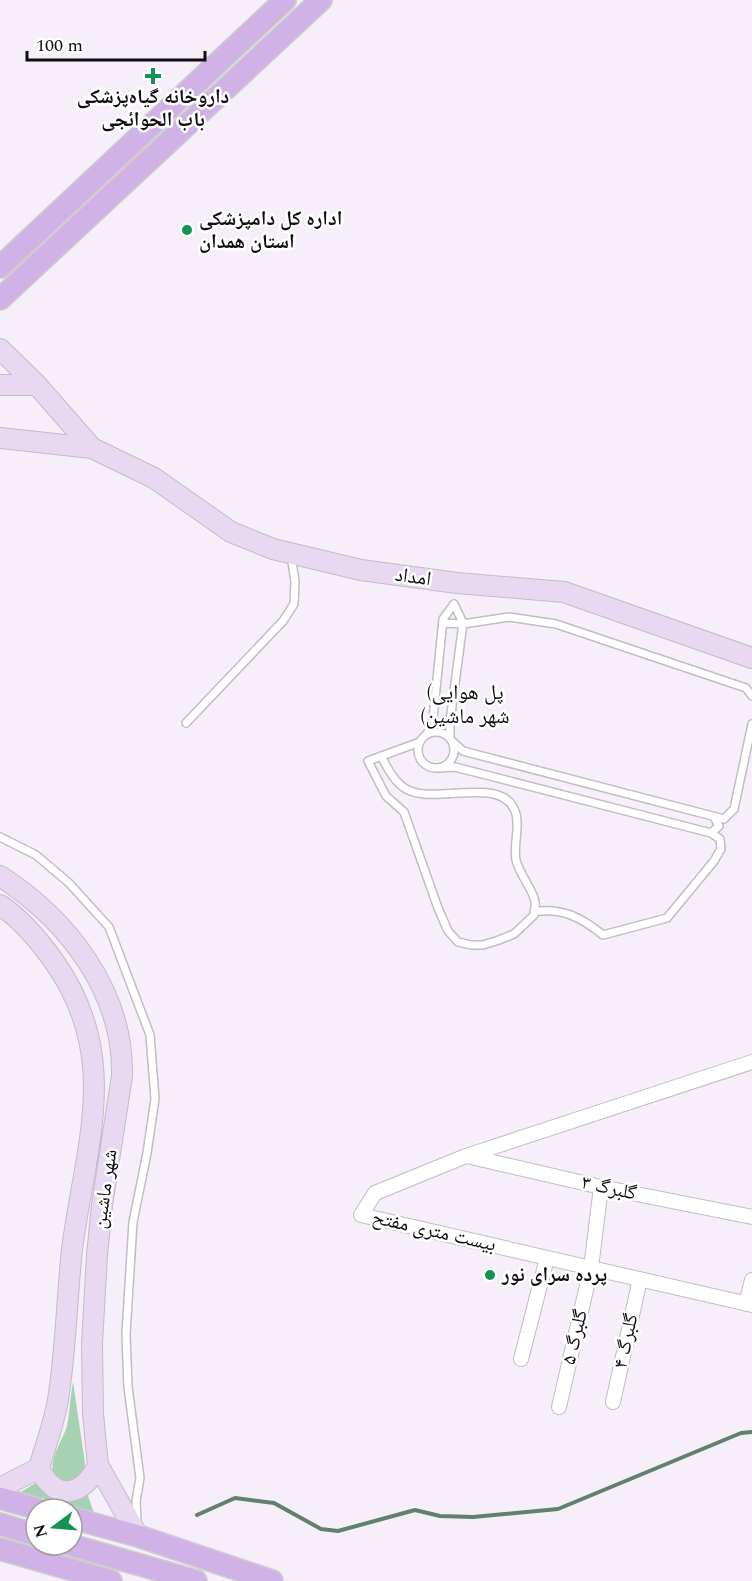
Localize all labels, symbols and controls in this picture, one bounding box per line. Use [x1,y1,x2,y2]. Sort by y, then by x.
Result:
scale bar [27,24,206,62]
text: 100 m [36,32,83,59]
marker: داروخانه گیاه‌پزشکی باب الحوائجی [146,69,160,83]
place label: داروخانه گیاه‌پزشکی باب الحوائجی [77,82,229,135]
place label: اداره کل دامپزشکی استان همدان [199,204,342,257]
marker: اداره کل دامپزشکی استان همدان [180,223,194,237]
street label: امداد [393,560,433,594]
district label: (پل هوایی (شهر ماشین [420,677,510,733]
street label: شهر ماشین [85,1147,125,1231]
street label: گلبرگ ۳ [579,1168,639,1208]
street label: بیست متری مفتح [369,1202,499,1260]
place label: پرده سرای نور [501,1260,607,1290]
marker: پرده سرای نور [483,1268,497,1282]
street label: گلبرگ ۵ [554,1306,596,1367]
street label: گلبرگ ۴ [606,1311,646,1371]
north arrow [24,1497,84,1557]
text: N [27,1521,54,1540]

